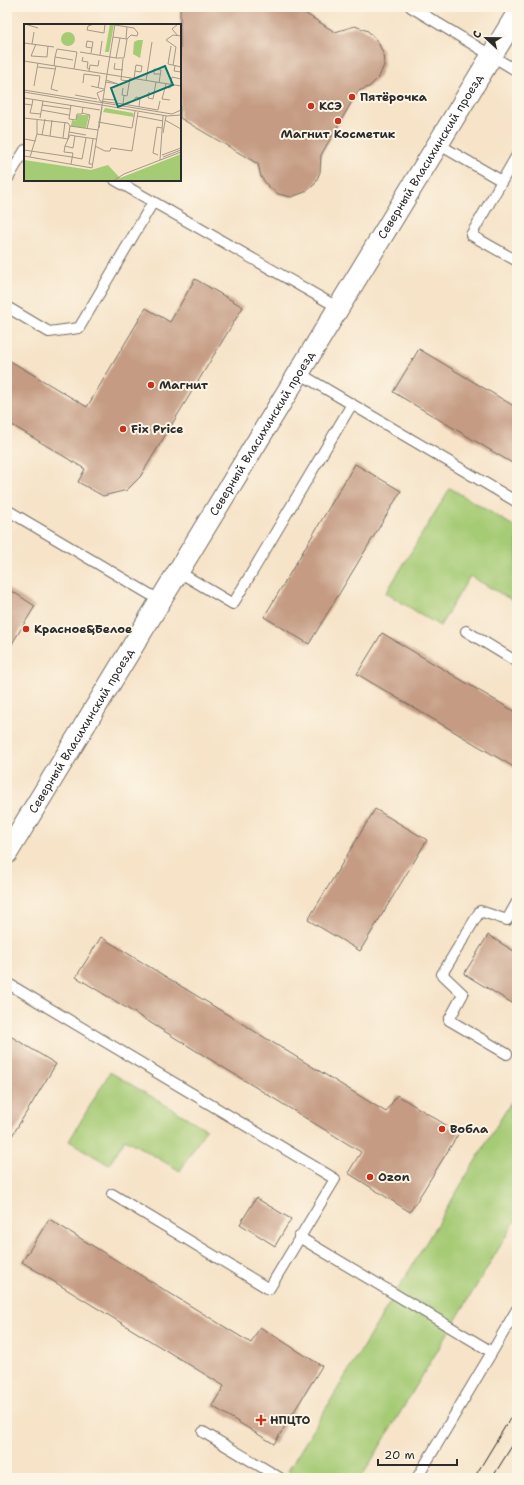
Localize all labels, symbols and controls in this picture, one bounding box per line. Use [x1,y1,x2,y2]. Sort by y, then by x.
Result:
north arrow [466,18,506,58]
inset map [24,24,181,181]
text: С [469,28,486,40]
street label: Северный Власихинский проезд [374,71,487,242]
place label: Пятёрочка [360,89,428,105]
marker: Пятёрочка [347,92,357,102]
place label: КСЭ [319,98,342,114]
marker: КСЭ [306,101,316,111]
marker: Магнит Косметик [333,116,343,126]
place label: Магнит Косметик [281,126,396,142]
street label: Северный Власихинский проезд [206,348,318,519]
place label: Магнит [159,377,209,393]
marker: Магнит [146,380,156,390]
place label: Fix Price [131,421,184,437]
marker: Fix Price [118,424,128,434]
place label: Красное&Белое [34,621,132,637]
marker: Красное&Белое [21,624,31,634]
street label: Северный Власихинский проезд [25,645,138,816]
place label: Вобла [450,1121,489,1137]
marker: Вобла [437,1124,447,1134]
place label: Ozon [378,1169,410,1185]
marker: Ozon [365,1172,375,1182]
place label: НПЦТО [270,1412,311,1428]
marker: НПЦТО [255,1414,267,1426]
scale bar [378,1441,457,1467]
text: 20 m [384,1447,415,1463]

